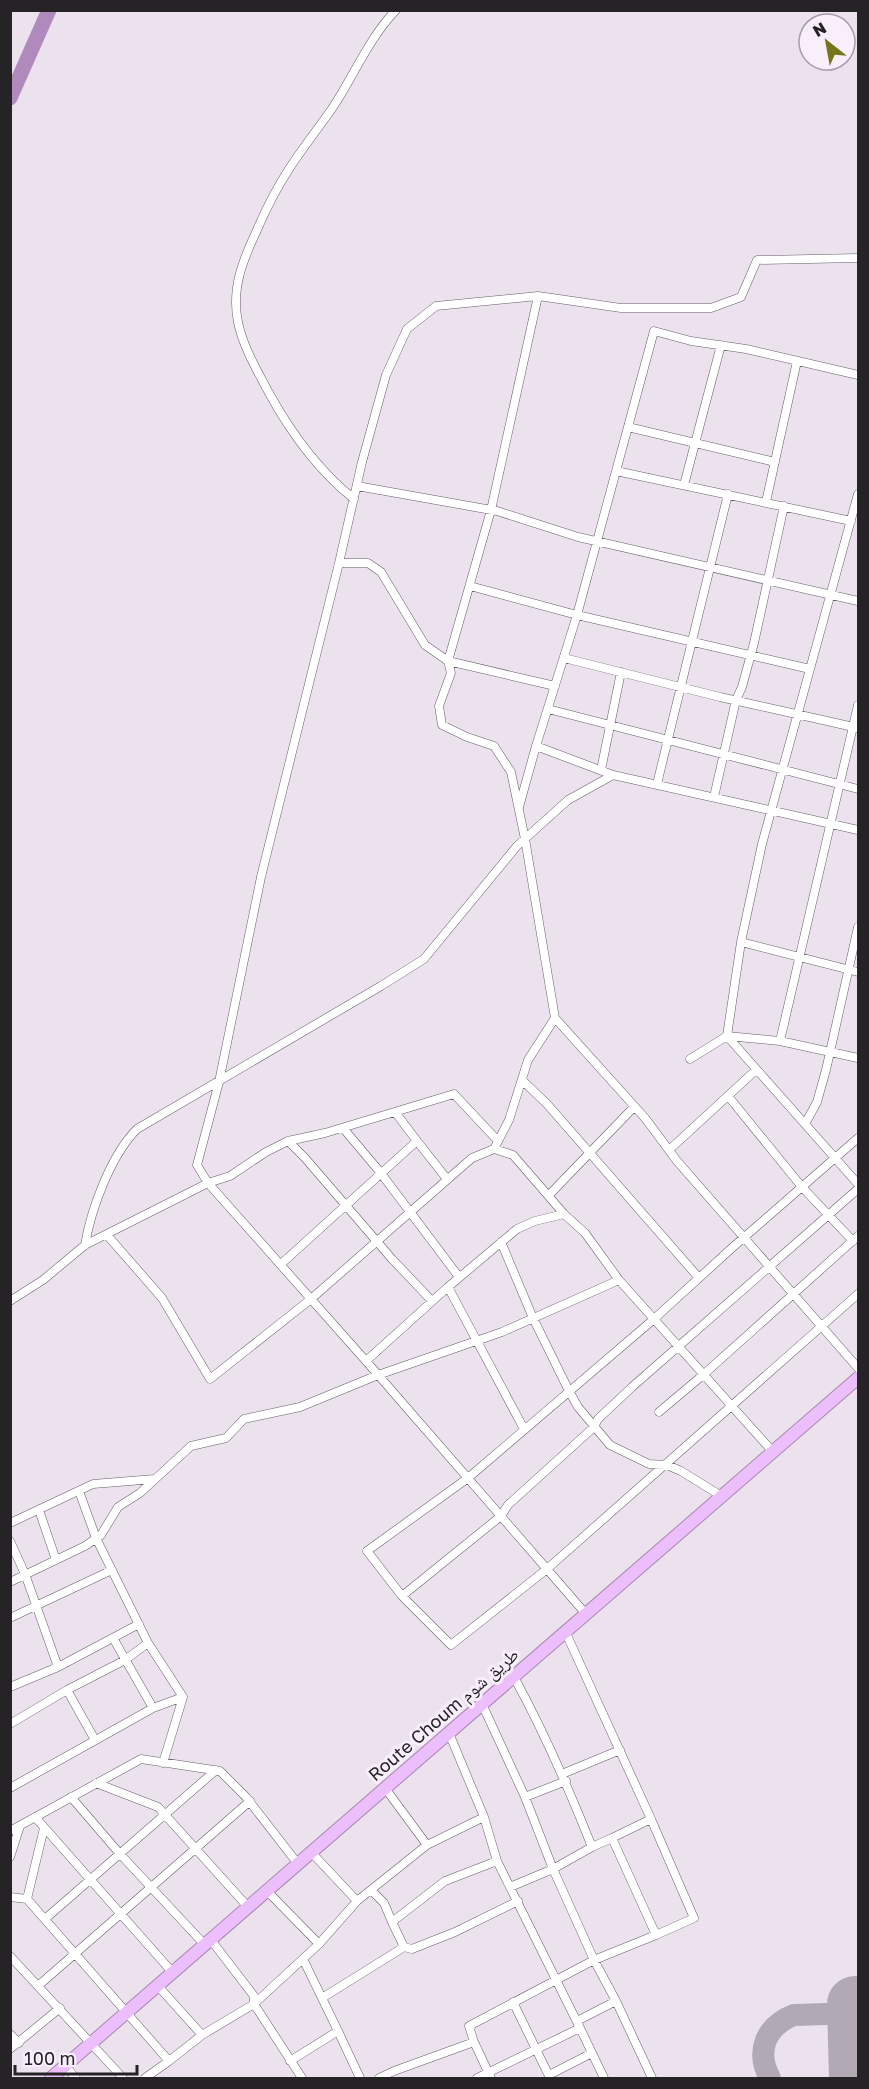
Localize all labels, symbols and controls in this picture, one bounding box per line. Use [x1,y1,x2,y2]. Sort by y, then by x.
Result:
north arrow [797,12,857,72]
text: N [809,17,830,41]
street label: Route Choum طريق شوم [363,1643,524,1787]
scale bar [15,2038,136,2076]
text: 100 m [24,2047,75,2069]

